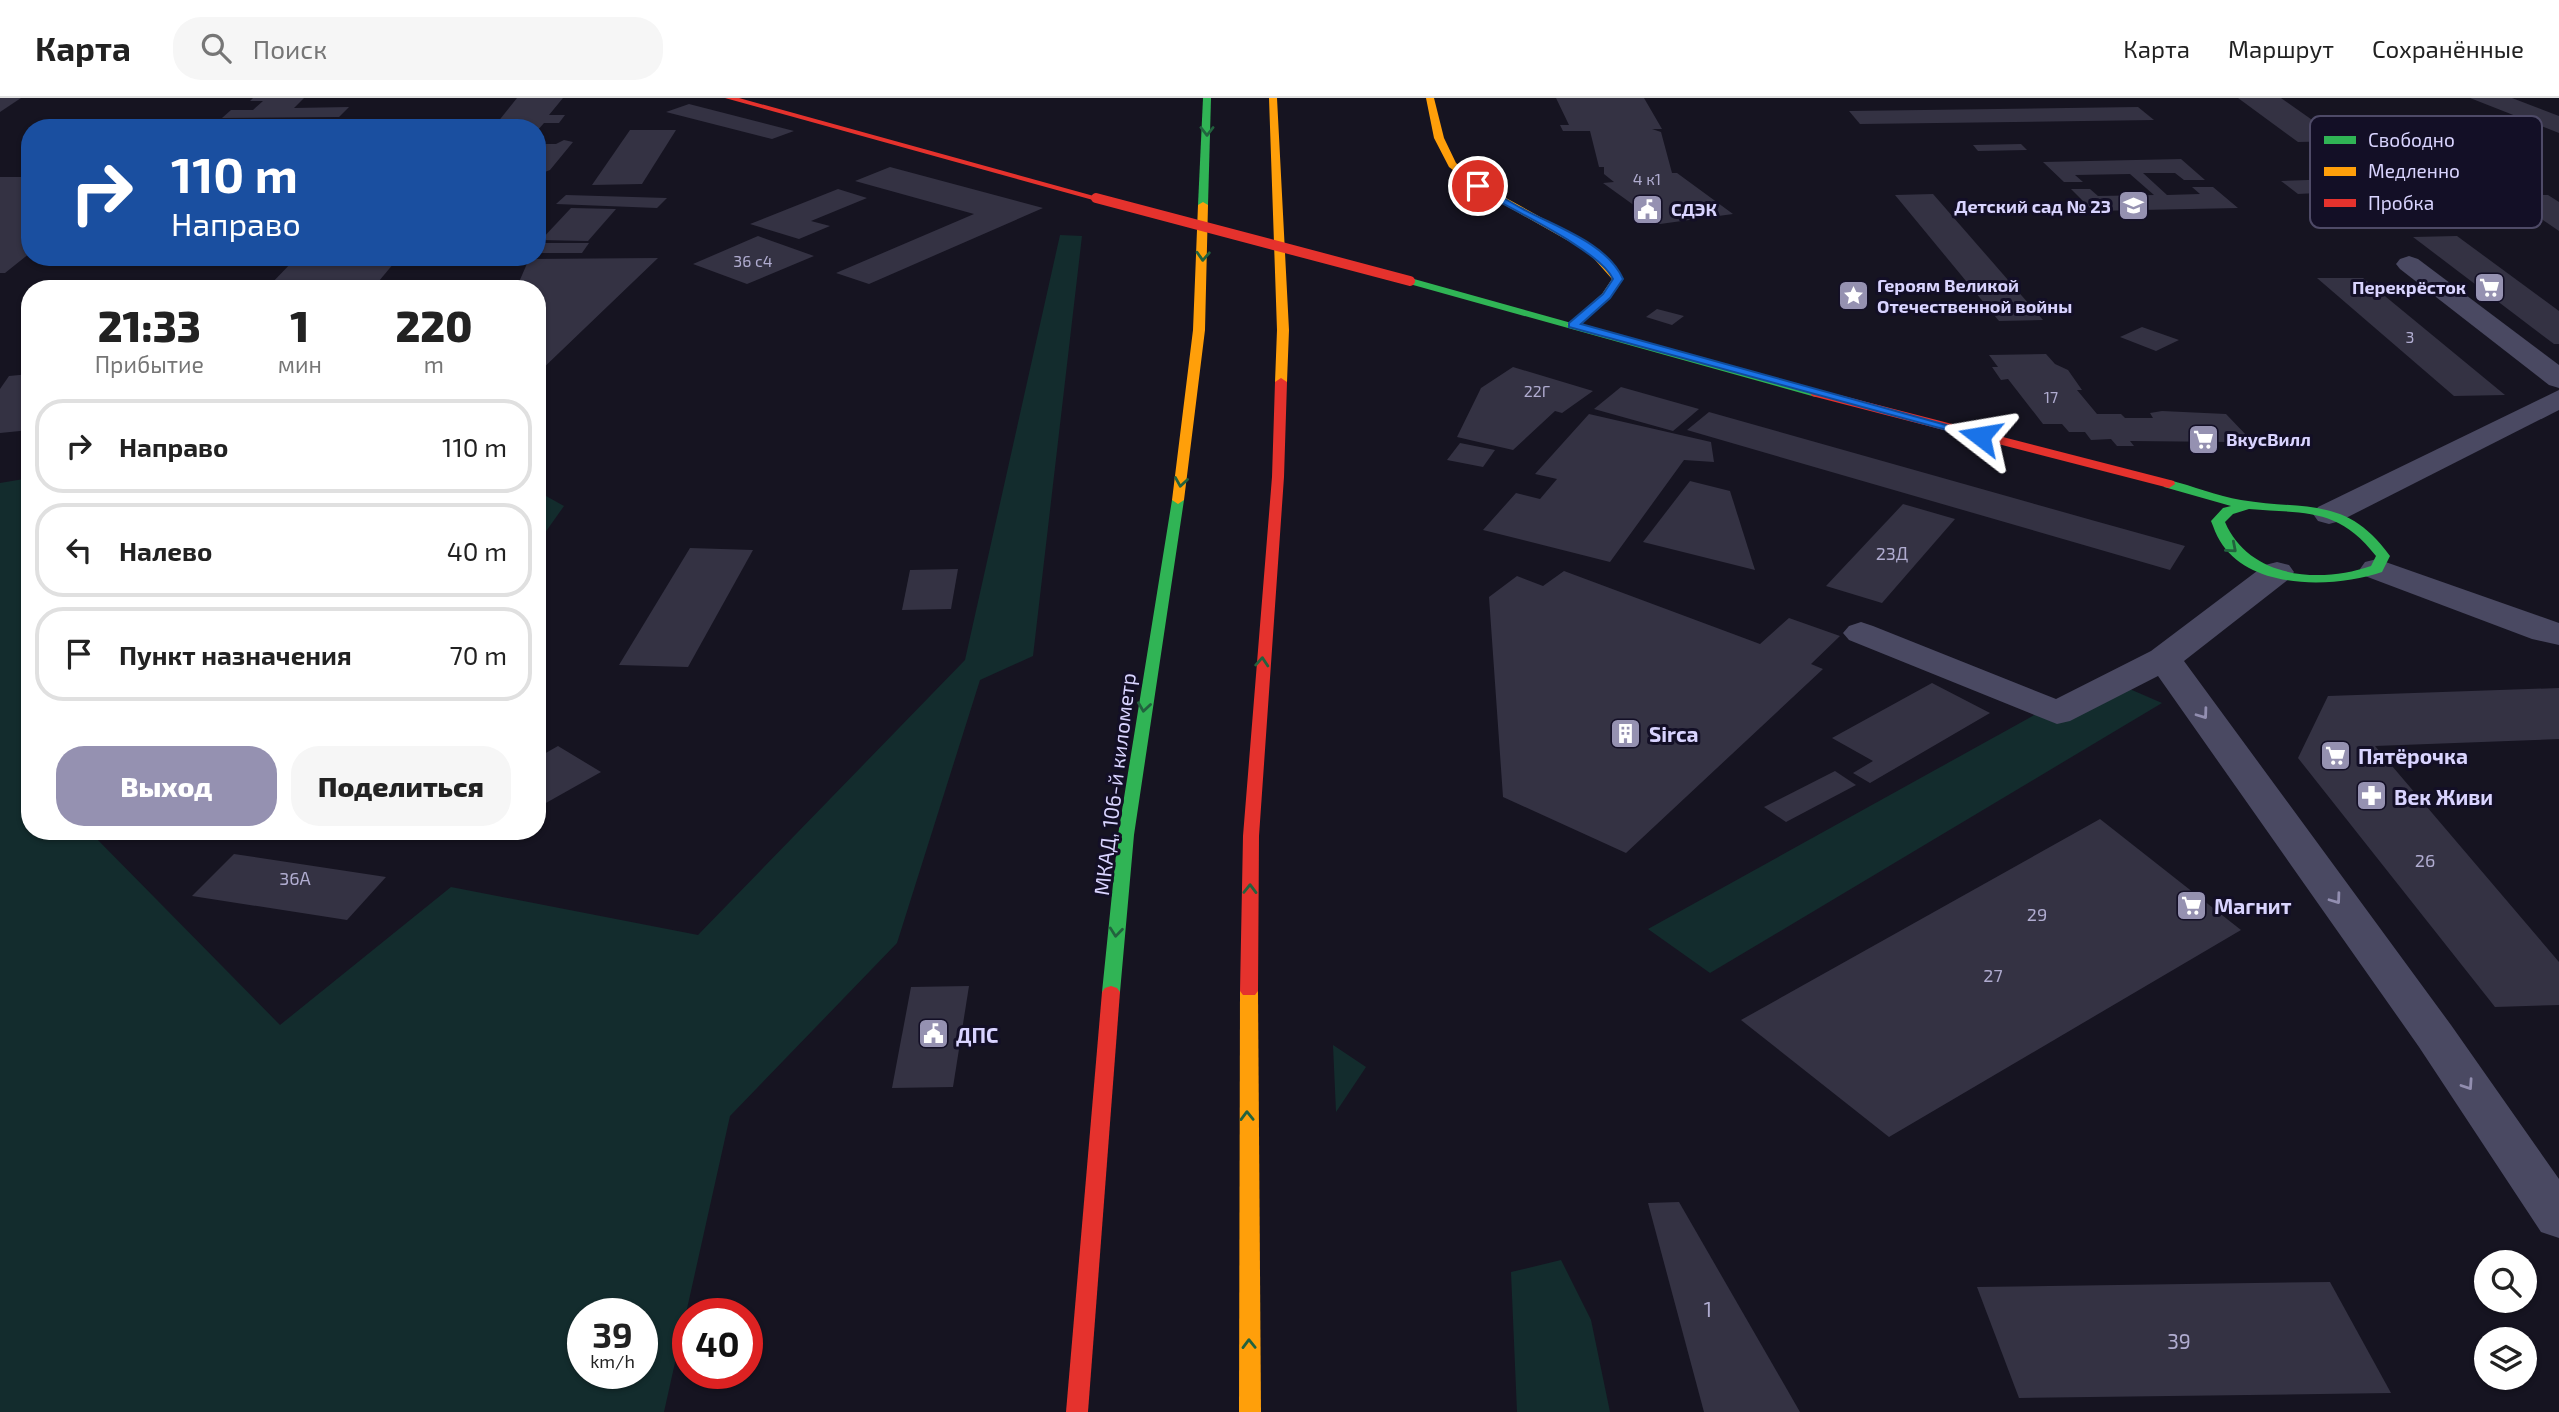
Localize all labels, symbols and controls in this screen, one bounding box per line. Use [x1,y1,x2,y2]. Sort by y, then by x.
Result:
search box [173,17,663,80]
text: Карта [35,28,131,68]
icon: search [197,29,235,67]
text: Поиск [253,33,327,64]
text: Карта [2123,34,2190,63]
text: Маршрут [2228,34,2334,63]
text: Сохранённые [2372,34,2524,63]
legend [2310,116,2542,228]
one-way arrow [1199,126,1215,136]
text: Свободно [2368,128,2455,151]
text: 110 m [171,144,298,203]
icon: right [56,147,147,238]
pin [1448,156,1508,216]
text: Медленно [2368,159,2460,182]
icon: arrive [1459,167,1497,205]
house number: 4 к1 [1633,169,1661,188]
school or university icon: Детский сад № 23 [2117,189,2151,223]
text: Пробка [2368,191,2434,214]
public building icon: СДЭК [1631,192,1665,226]
place label: Детский сад № 23 [1954,195,2111,217]
place label: СДЭК [1671,198,1718,220]
text: Направо [171,204,301,242]
house number: 36 с4 [733,251,773,270]
one-way arrow [1195,251,1210,262]
supermarket icon: Перекрёсток [2472,270,2506,304]
place label: Героям Великой Отечественной войны [1877,274,2072,317]
place label: Перекрёсток [2352,276,2466,298]
place icon: Героям Великой Отечественной войны [1837,278,1871,312]
text: 21:33 [98,300,201,350]
text: 1 [290,300,309,350]
text: 220 [395,300,472,350]
house number: 3 [2406,327,2414,346]
text: Прибытие [95,350,204,378]
text: мин [278,350,322,378]
text: m [424,350,444,378]
house number: 22Г [1524,381,1550,400]
house number: 17 [2044,387,2058,406]
position arrow [1943,399,2017,473]
supermarket icon: ВкусВилл [2186,422,2220,456]
icon: right [60,427,98,465]
place label: ВкусВилл [2226,428,2311,450]
text: Направо [119,431,228,462]
text: 110 m [442,431,507,462]
one-way arrow [1173,476,1188,488]
icon: left [60,531,98,569]
text: Налево [119,535,212,566]
text: 40 m [447,535,507,566]
one-way arrow [2224,540,2237,552]
house number: 23Д [1876,542,1908,564]
icon: arrive [60,635,98,673]
text: Пункт назначения [119,639,352,670]
text: 70 m [449,639,507,670]
one-way arrow [1254,656,1269,667]
street label: МКАД, 106-й километр [1088,671,1140,897]
one-way arrow [1137,701,1152,713]
one-way arrow [2195,707,2208,719]
building icon: Sirca [1609,716,1643,750]
place label: Sirca [1649,721,1699,746]
supermarket icon: Пятёрочка [2318,738,2352,772]
place label: Пятёрочка [2358,743,2468,768]
button: Выход [56,746,277,826]
button: Поделиться [291,746,511,826]
pharmacy icon: Век Живи [2354,779,2388,813]
place label: Век Живи [2394,784,2493,809]
house number: 26 [2415,849,2435,871]
house number: 36А [279,867,312,889]
one-way arrow [1242,883,1258,894]
supermarket icon: Магнит [2174,888,2208,922]
one-way arrow [2328,891,2341,904]
place label: Магнит [2214,893,2292,918]
house number: 29 [2027,903,2047,925]
one-way arrow [1109,927,1124,938]
house number: 27 [1983,964,2003,986]
public building icon: ДПС [916,1017,950,1051]
place label: ДПС [956,1022,998,1047]
one-way arrow [2460,1077,2473,1090]
one-way arrow [1239,1111,1255,1121]
map controls [2474,1250,2537,1390]
button: search [2474,1250,2537,1313]
house number: 1 [1704,1296,1712,1321]
speed limit sign: 40 [672,1298,763,1389]
text: 39 [592,1313,633,1355]
button: layers [2474,1327,2537,1390]
house number: 39 [2167,1328,2191,1353]
one-way arrow [1242,1338,1257,1349]
text: km/h [590,1350,635,1372]

